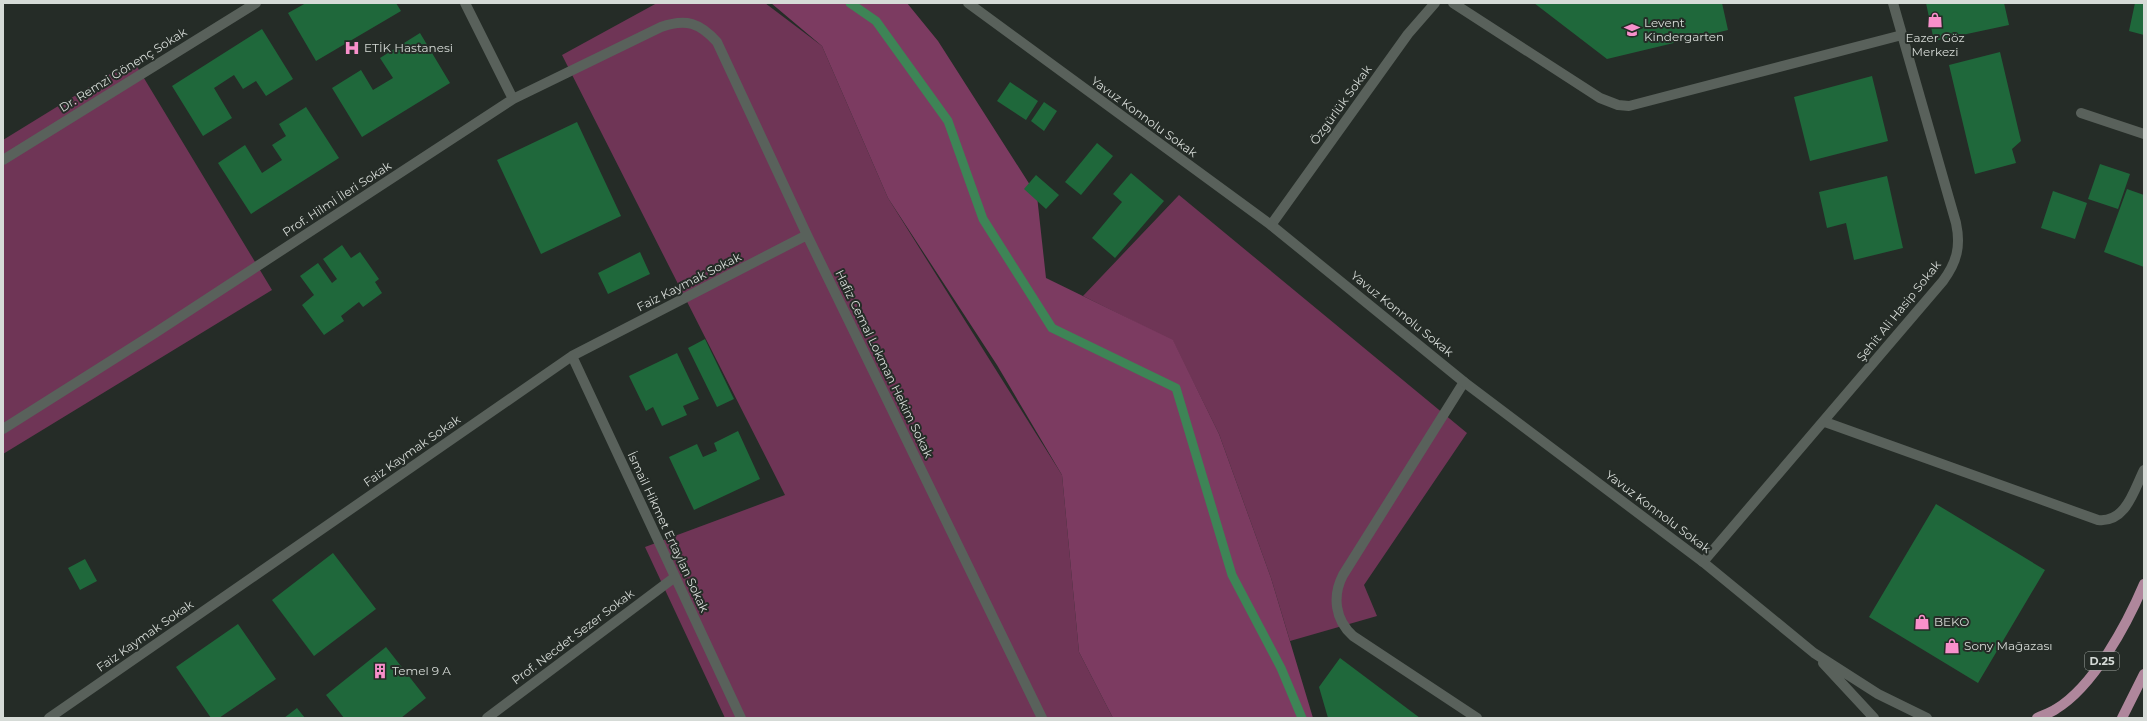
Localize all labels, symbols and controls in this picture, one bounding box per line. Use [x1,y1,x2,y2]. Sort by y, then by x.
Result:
shop icon: Eazer Göz Merkezi [1926,11,1944,29]
place label: Levent Kindergarten [1644,15,1724,44]
school or university icon: Levent Kindergarten [1623,21,1641,39]
street label: Dr. Remzi Gönenç Sokak [56,24,190,115]
place label: Eazer Göz Merkezi [1905,30,1965,59]
hospital icon: ETİK Hastanesi [343,39,361,57]
place label: ETİK Hastanesi [364,40,453,55]
street label: Özgürlük Sokak [1307,61,1375,148]
street label: Yavuz Konnolu Sokak [1088,73,1201,161]
street label: Prof. Hilmi İleri Sokak [279,157,395,239]
street label: Faiz Kaymak Sokak [634,248,744,314]
street label: Şehit Ali Hasip Sokak [1853,257,1944,364]
street label: Hafiz Cemal Lokman Hekim Sokak [832,267,937,461]
street label: Yavuz Konnolu Sokak [1348,268,1457,360]
street label: Faiz Kaymak Sokak [360,411,464,490]
street label: İsmail Hikmet Ertaylan Sokak [625,449,713,615]
street label: Yavuz Konnolu Sokak [1603,467,1715,557]
street label: Prof. Necdet Sezer Sokak [509,585,637,687]
street label: Faiz Kaymak Sokak [93,596,197,675]
shop icon: BEKO [1913,613,1931,631]
place label: BEKO [1934,614,1969,629]
shop icon: Sony Mağazası [1943,637,1961,655]
place label: Sony Mağazası [1964,638,2053,653]
road number: D.25 [2085,652,2119,670]
building icon: Temel 9 A [371,662,389,680]
place label: Temel 9 A [392,663,451,678]

